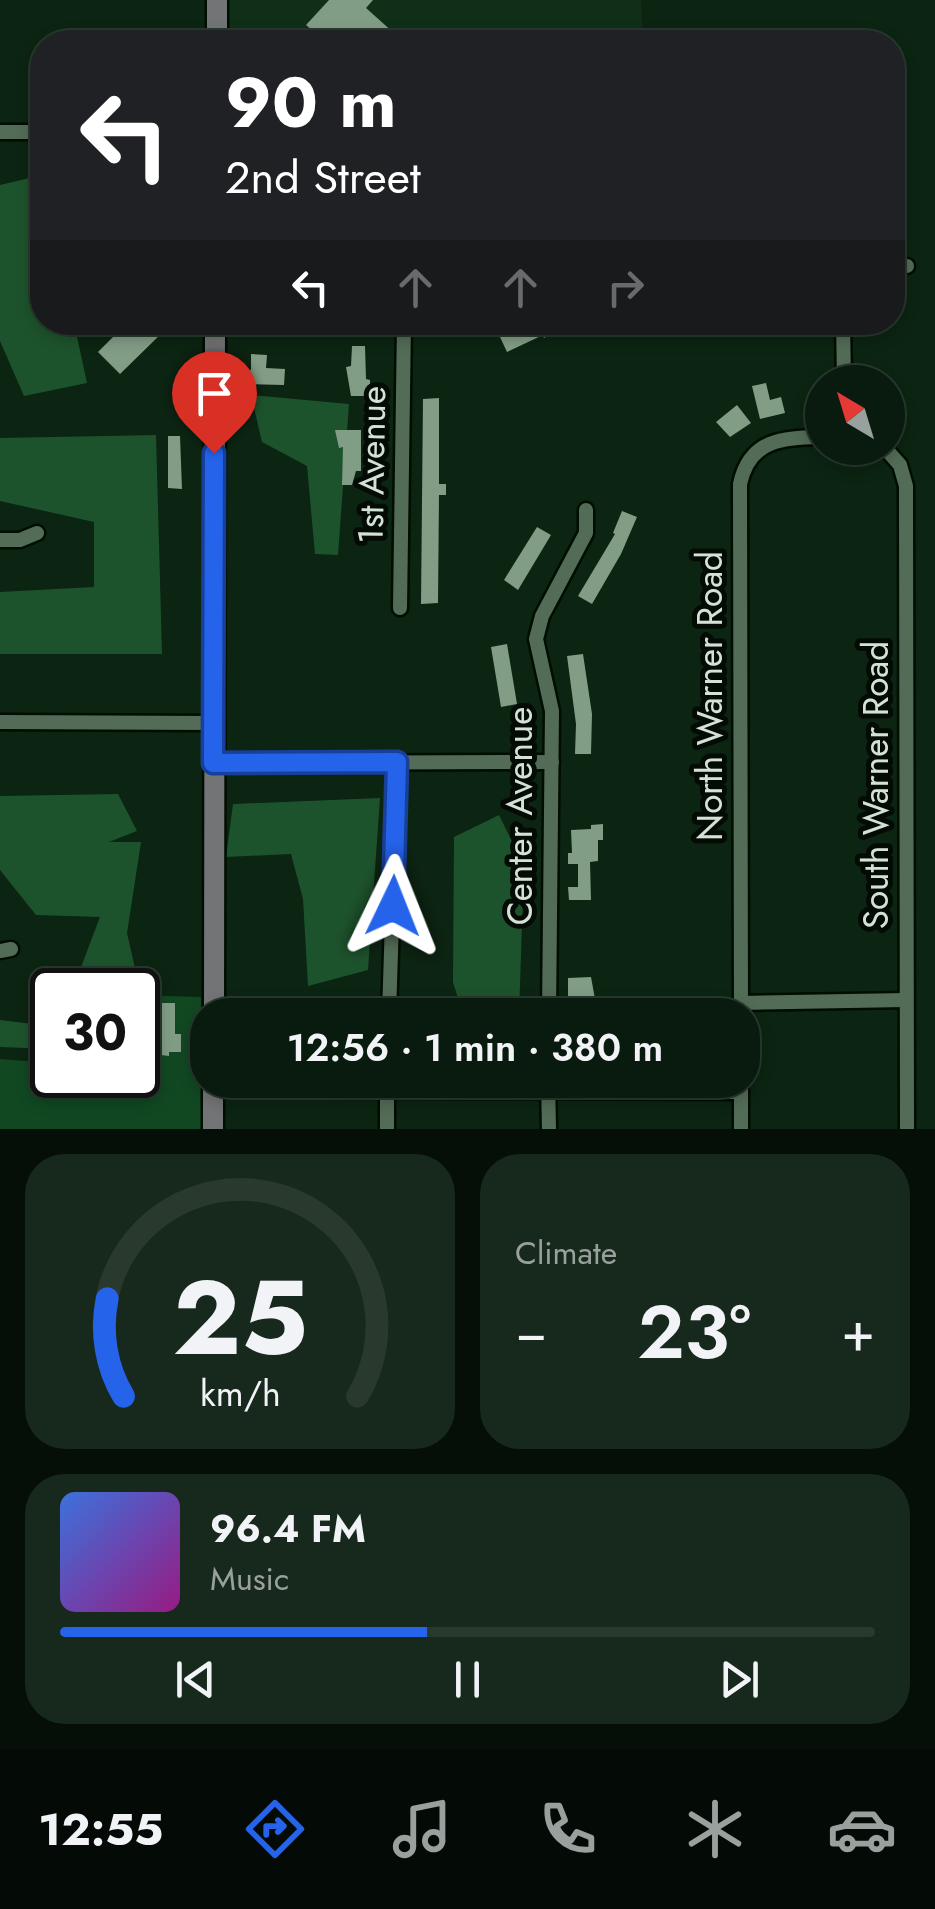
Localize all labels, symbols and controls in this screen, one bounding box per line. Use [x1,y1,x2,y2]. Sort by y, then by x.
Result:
text: 90 m [225,52,397,153]
icon: left [60,70,190,200]
text: 2nd Street [225,145,421,210]
icon: left [283,260,338,315]
icon: ahead [388,260,443,315]
icon: ahead [493,260,548,315]
icon: right [598,260,653,315]
pin [172,351,257,454]
north arrow [805,365,905,465]
map controls [805,365,905,465]
icon: arrive [187,366,242,421]
street label: 1st Avenue [346,386,398,544]
street label: North Warner Road [685,551,735,841]
street label: South Warner Road [851,641,901,929]
street label: Center Avenue [495,707,545,925]
position arrow [341,854,445,958]
speed limit sign: 30 [30,968,160,1098]
text: 12:56 · 1 min · 380 m [287,1020,663,1075]
text: Climate [515,1230,617,1276]
text: 25 [172,1243,308,1393]
text: 23° [637,1278,751,1386]
text: − [515,1292,547,1372]
text: + [841,1292,875,1372]
text: km/h [200,1368,280,1419]
text: 96.4 FM [210,1501,366,1556]
text: Music [210,1556,289,1602]
icon: previous [168,1652,223,1707]
icon: pause [440,1652,495,1707]
icon: next [712,1652,767,1707]
icon: directions [240,1794,310,1864]
icon: music [387,1794,457,1864]
icon: phone [533,1794,603,1864]
icon: climate [680,1794,750,1864]
icon: car [827,1794,897,1864]
text: 12:55 [38,1797,163,1862]

